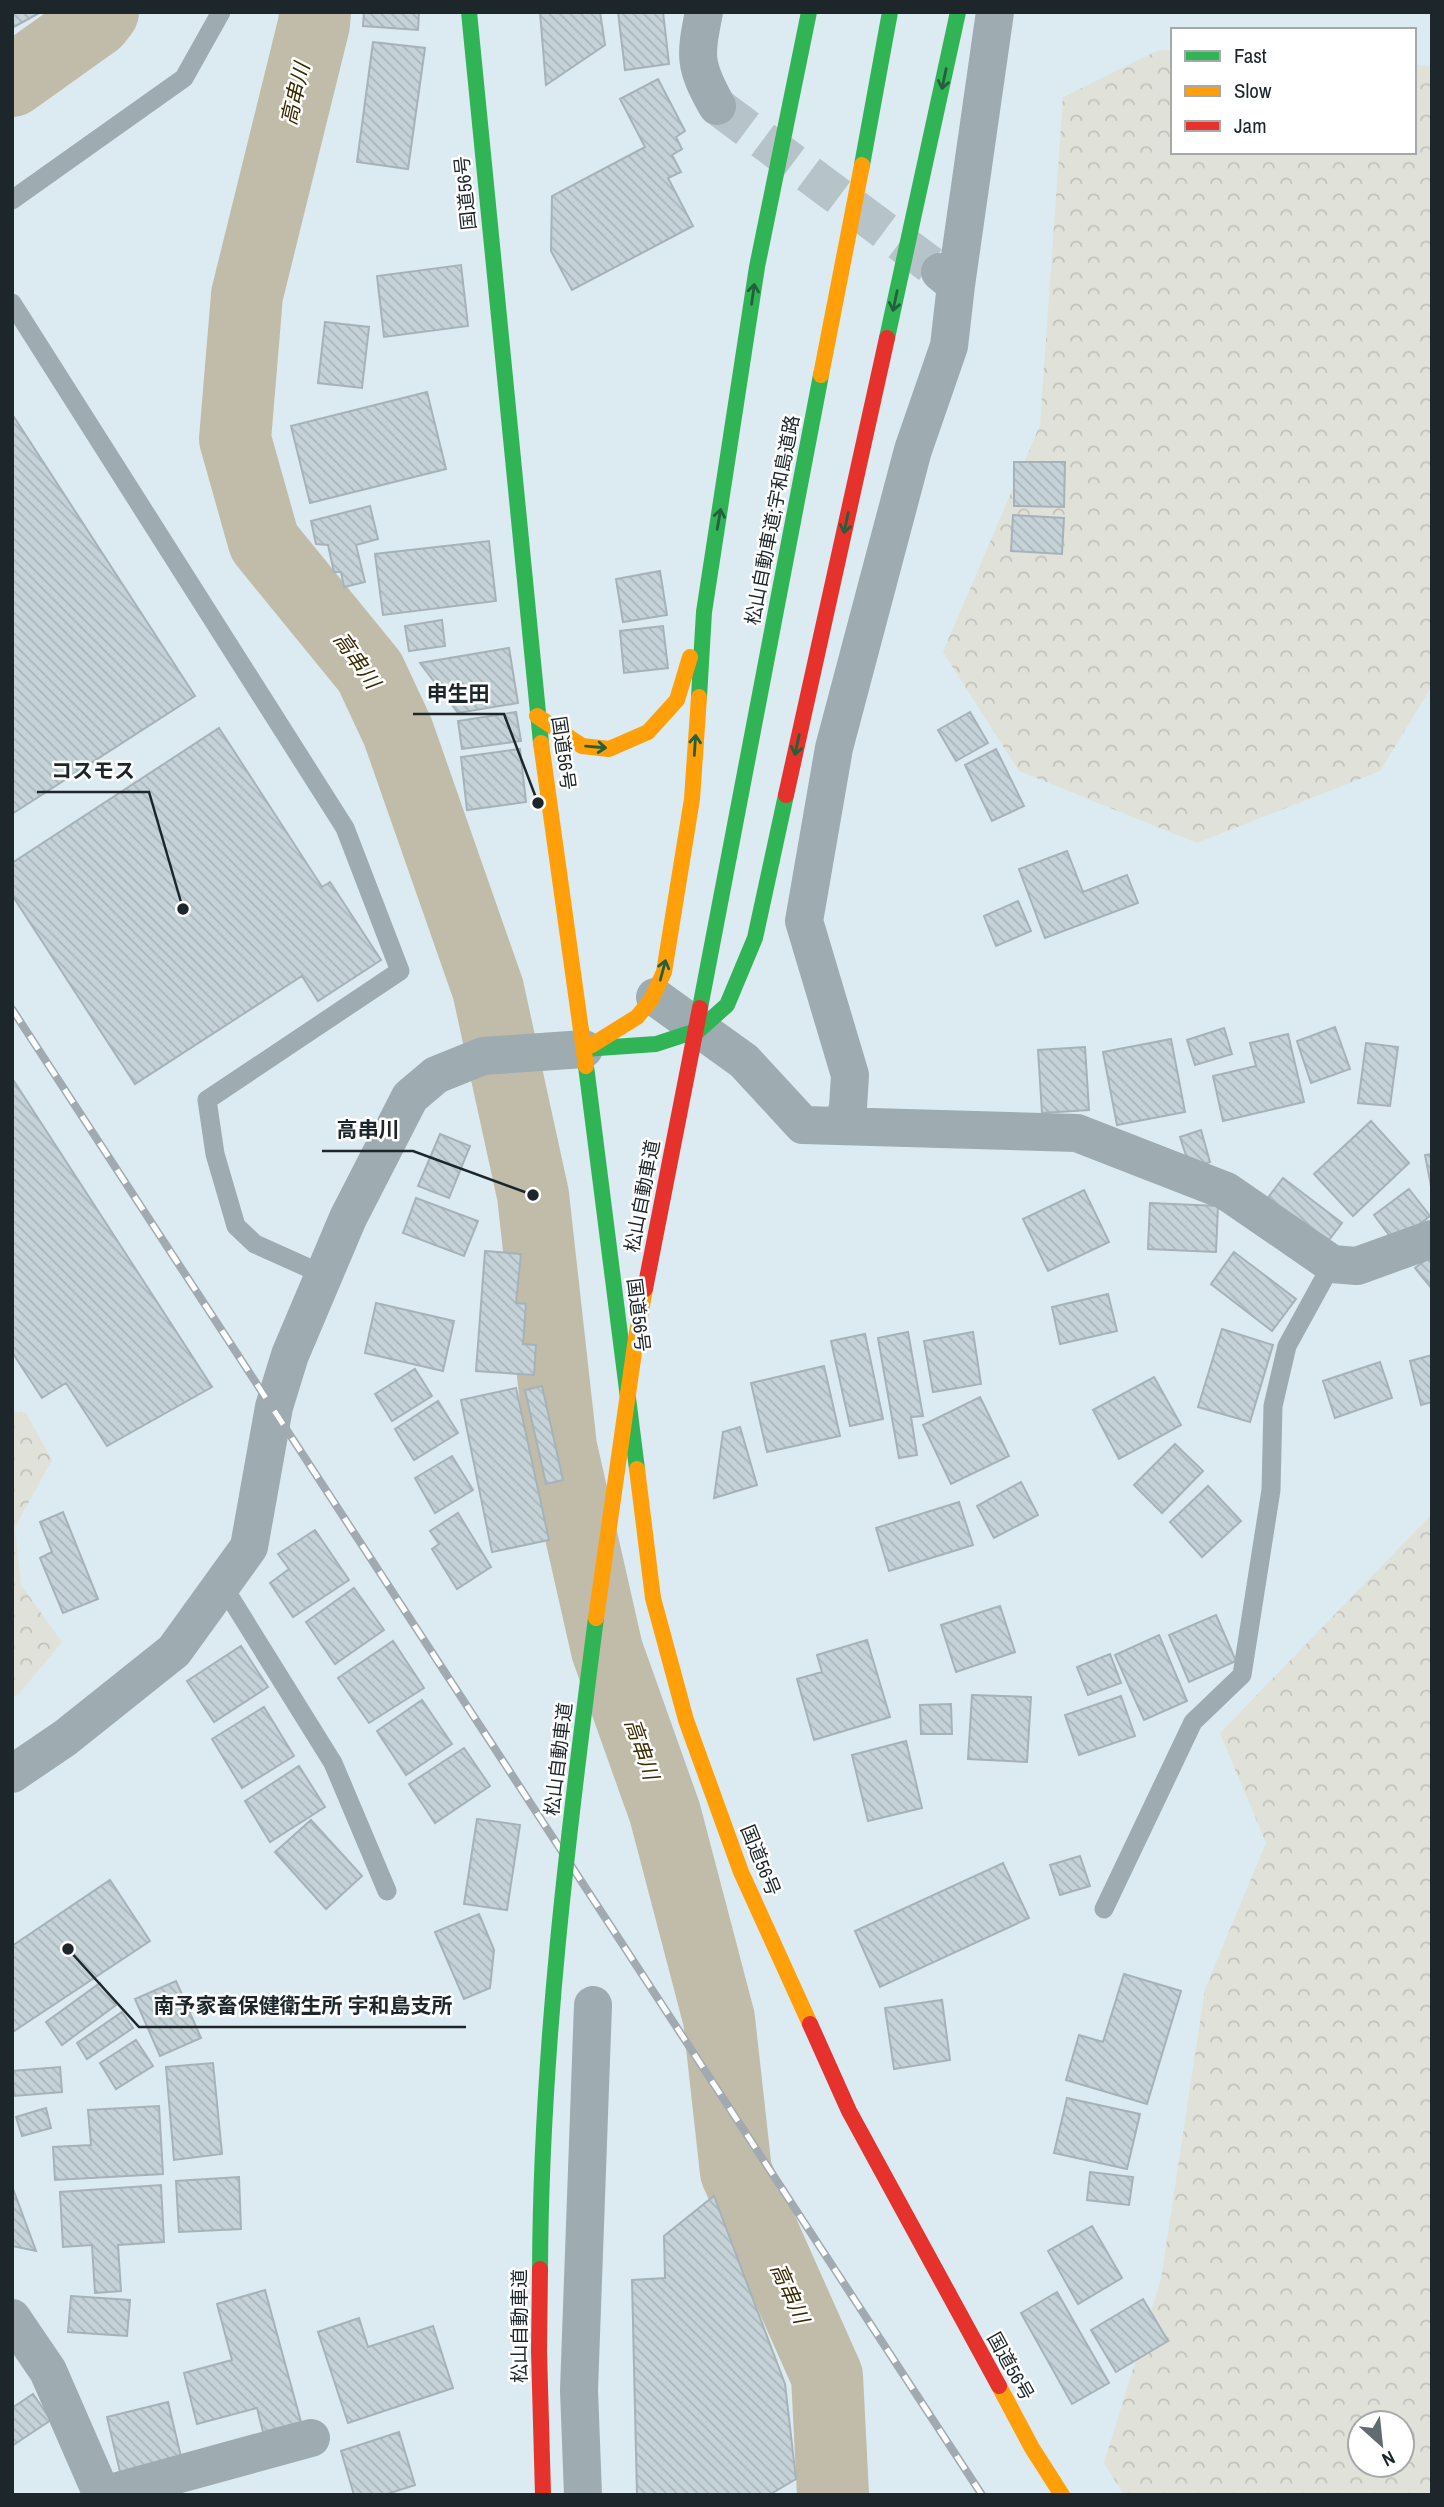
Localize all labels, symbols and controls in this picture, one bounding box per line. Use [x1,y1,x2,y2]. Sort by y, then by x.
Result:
legend [1171,28,1416,154]
text: Fast [1234,41,1267,70]
water label: 高串川 [274,58,317,128]
one-way arrow [936,67,950,90]
text: Slow [1234,76,1272,105]
text: Jam [1234,111,1267,140]
street label: 国道56号 [448,155,482,231]
one-way arrow [747,283,760,306]
one-way arrow [888,289,901,312]
street label: 松山自動車道;宇和島道路 [739,413,805,627]
one-way arrow [713,508,726,531]
one-way arrow [839,511,852,534]
water label: 高串川 [327,626,388,696]
callout: 申生田 [413,672,504,714]
text: 申生田 [427,679,490,708]
street label: 国道56号 [546,714,582,792]
one-way arrow [689,734,702,757]
one-way arrow [790,734,803,756]
one-way arrow [584,741,607,754]
callout: コスモス [37,750,149,792]
text: コスモス [51,756,135,785]
one-way arrow [657,959,670,982]
callout: 高串川 [322,1109,413,1151]
text: 高串川 [337,1115,400,1144]
street label: 松山自動車道 [618,1138,666,1254]
street label: 国道56号 [622,1277,656,1353]
street label: 松山自動車道 [538,1701,578,1817]
water label: 高串川 [618,1714,667,1785]
street label: 国道56号 [735,1821,787,1899]
callout: 南予家畜保健衛生所 宇和島支所 [139,1985,466,2027]
text: 南予家畜保健衛生所 宇和島支所 [154,1991,452,2020]
water label: 高串川 [764,2258,817,2330]
street label: 松山自動車道 [506,2269,532,2383]
street label: 国道56号 [982,2327,1040,2405]
north arrow [1346,2409,1416,2479]
text: N [1378,2445,1400,2473]

